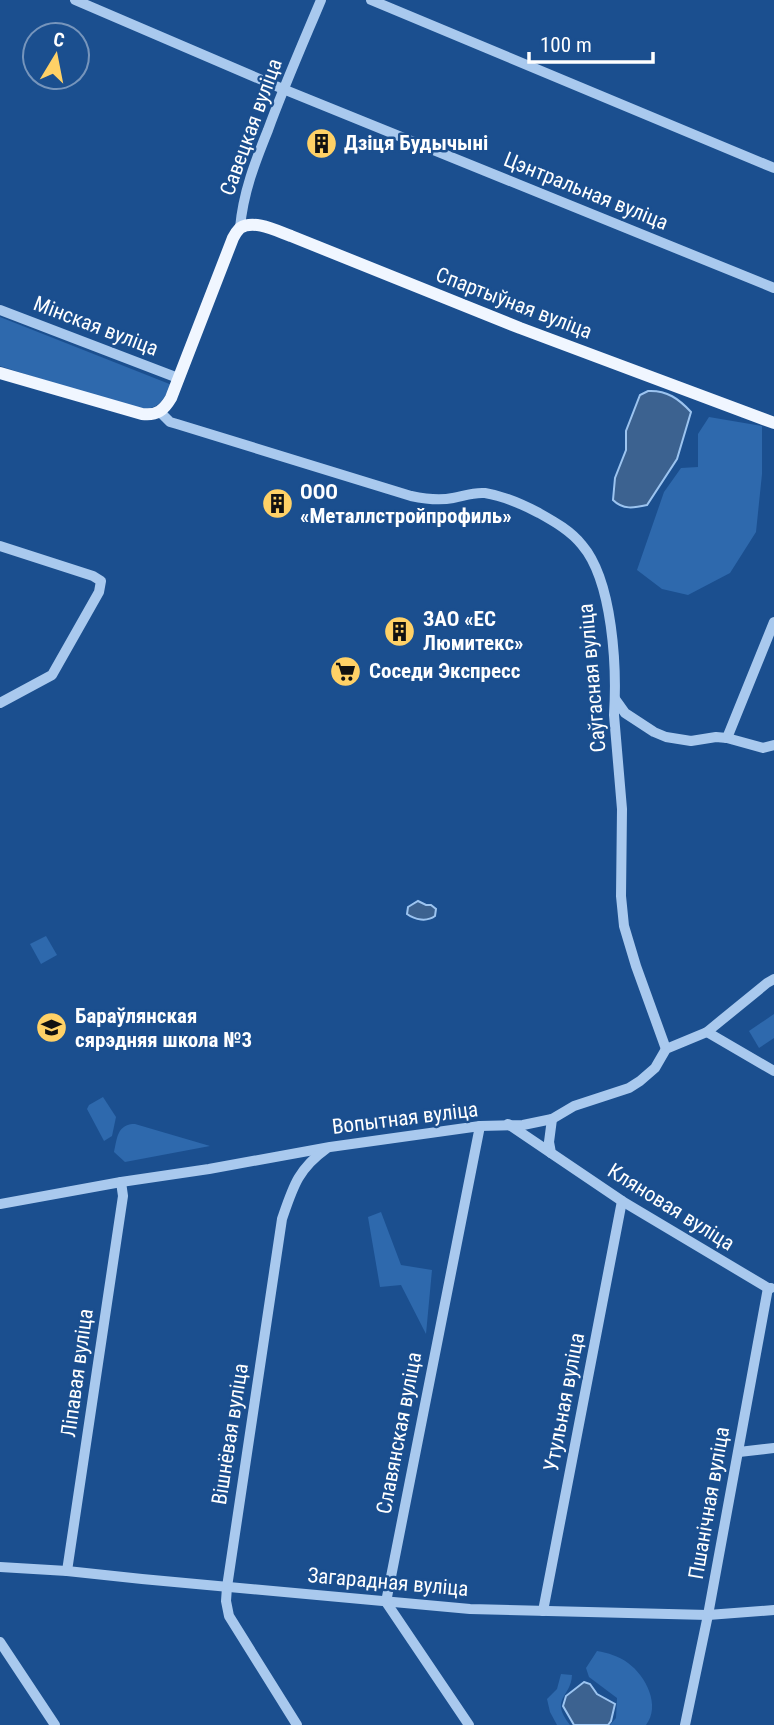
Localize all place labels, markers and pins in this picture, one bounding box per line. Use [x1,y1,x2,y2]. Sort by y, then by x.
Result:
building icon: Дзіця Будычыні [304,126,338,160]
place label: Дзіця Будычыні [344,131,488,155]
place label: ООО «Металлстройпрофиль» [300,480,512,528]
building icon: ООО «Металлстройпрофиль» [260,487,294,521]
place label: ЗАО «ЕС Люмитекс» [423,607,524,655]
building icon: ЗАО «ЕС Люмитекс» [383,614,417,648]
supermarket icon: Соседи Экспресс [329,654,363,688]
place label: Соседи Экспресс [369,659,521,683]
place label: Бараўлянская сярэдняя школа №3 [75,1004,252,1052]
school or university icon: Бараўлянская сярэдняя школа №3 [35,1011,69,1045]

